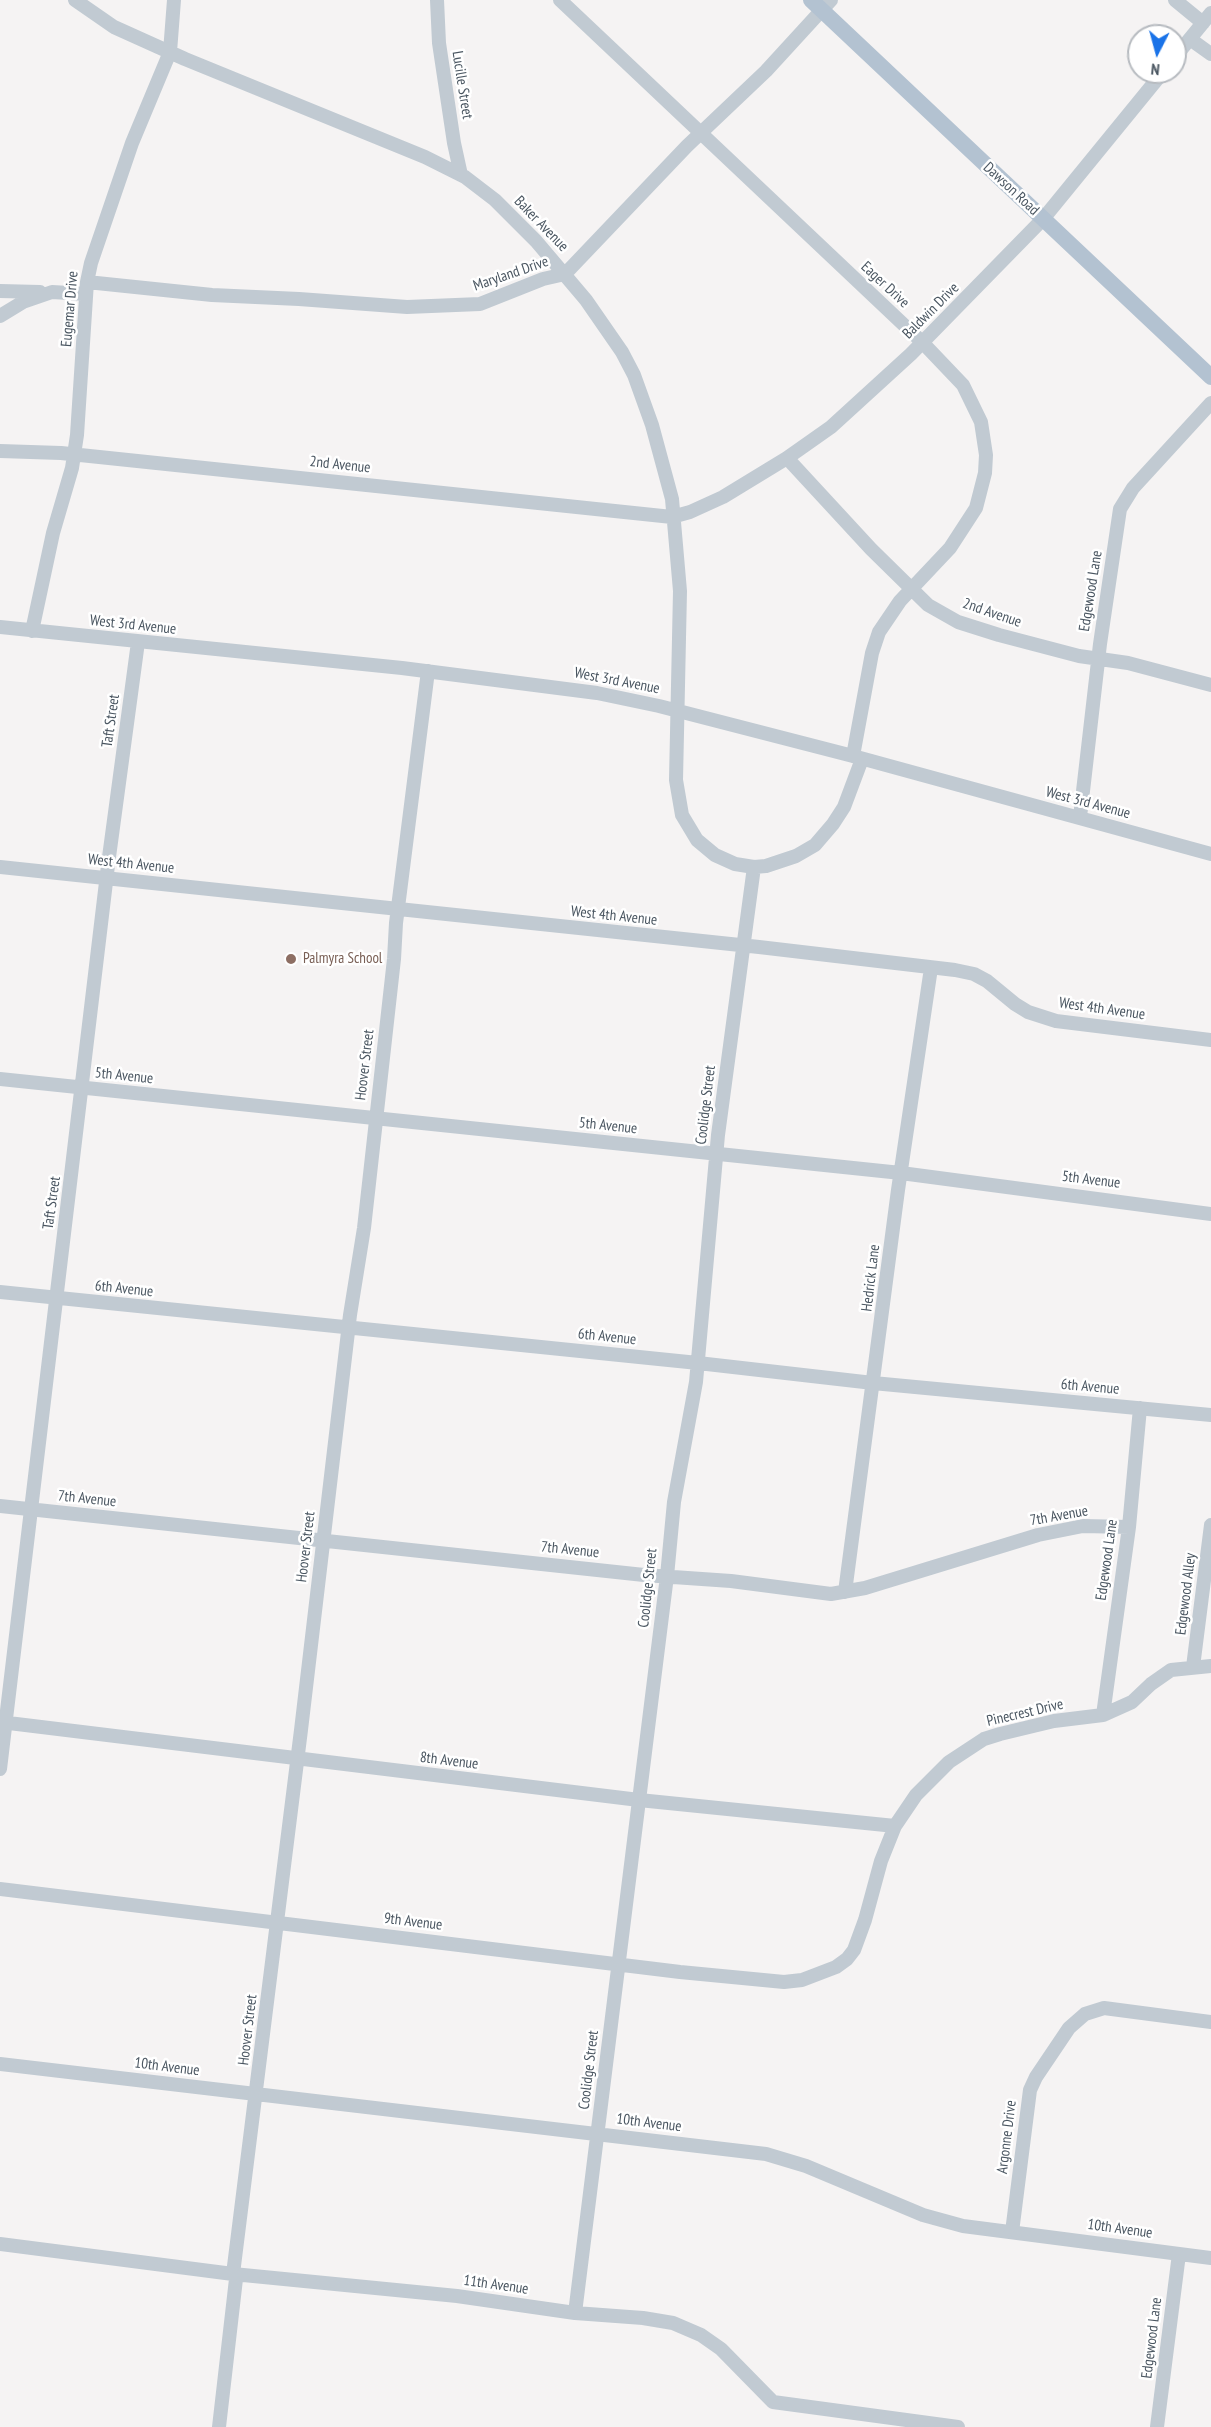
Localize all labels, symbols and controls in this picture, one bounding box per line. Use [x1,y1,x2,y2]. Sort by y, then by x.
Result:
north arrow [1127,24,1187,84]
street label: Lucille Street [448,50,476,120]
text: N [1150,60,1161,80]
street label: Dawson Road [979,159,1043,219]
street label: Baker Avenue [510,193,572,255]
street label: Maryland Drive [471,253,551,295]
street label: Eager Drive [857,258,913,312]
street label: Eugemar Drive [58,270,82,348]
street label: Baldwin Drive [899,279,963,343]
street label: 2nd Avenue [309,453,371,477]
street label: Edgewood Lane [1076,549,1106,633]
street label: 2nd Avenue [960,595,1024,631]
street label: West 3rd Avenue [89,612,177,638]
street label: West 3rd Avenue [573,664,661,698]
street label: Taft Street [98,693,124,749]
street label: West 3rd Avenue [1044,783,1132,823]
street label: West 4th Avenue [87,851,175,877]
street label: West 4th Avenue [570,903,658,929]
place label: Palmyra School [303,950,382,968]
marker: Palmyra School [284,952,298,966]
street label: West 4th Avenue [1058,994,1146,1024]
street label: Hoover Street [352,1029,378,1101]
street label: 5th Avenue [94,1064,154,1088]
street label: Coolidge Street [692,1064,720,1146]
street label: 5th Avenue [578,1114,638,1138]
street label: 5th Avenue [1061,1167,1121,1193]
street label: Taft Street [39,1175,65,1231]
street label: Hedrick Lane [858,1244,884,1312]
street label: 6th Avenue [94,1277,154,1301]
street label: 6th Avenue [577,1325,637,1349]
street label: 6th Avenue [1060,1375,1120,1399]
street label: 7th Avenue [57,1487,117,1511]
street label: 7th Avenue [1029,1502,1089,1530]
street label: Hoover Street [293,1511,319,1583]
street label: Edgewood Lane [1092,1518,1122,1602]
street label: 7th Avenue [540,1538,600,1562]
street label: Coolidge Street [635,1547,661,1629]
street label: Edgewood Alley [1172,1552,1200,1636]
street label: Pinecrest Drive [985,1695,1065,1731]
street label: 8th Avenue [419,1748,479,1774]
street label: 9th Avenue [383,1909,443,1935]
street label: Hoover Street [235,1994,261,2066]
street label: Coolidge Street [575,2029,603,2111]
street label: 10th Avenue [133,2054,201,2080]
street label: Argonne Drive [994,2099,1020,2175]
street label: 10th Avenue [615,2110,683,2136]
street label: 10th Avenue [1086,2216,1154,2242]
street label: 11th Avenue [462,2272,530,2298]
street label: Edgewood Lane [1138,2296,1166,2380]

